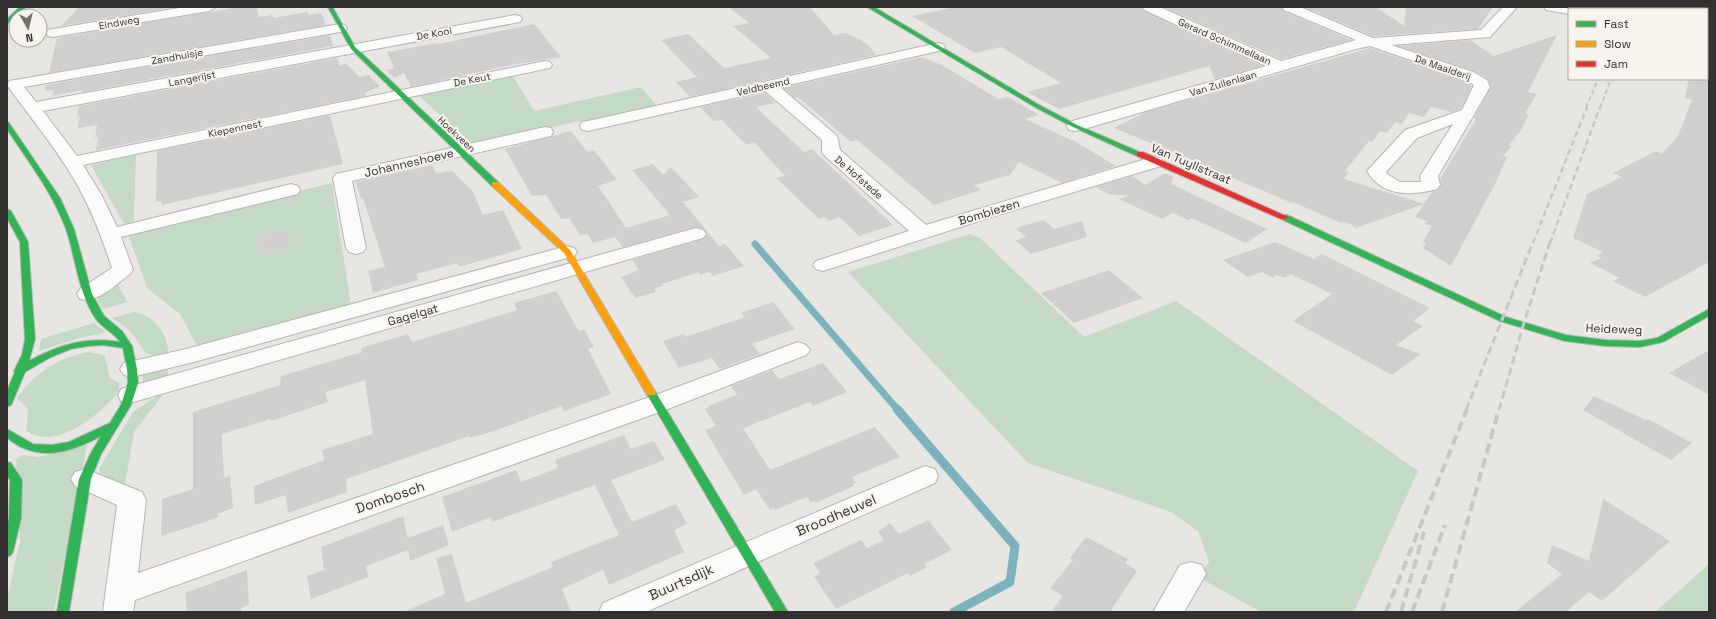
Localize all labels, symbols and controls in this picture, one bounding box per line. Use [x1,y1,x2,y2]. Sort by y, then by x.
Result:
north arrow [8,8,48,48]
legend [1568,8,1708,80]
street label: Eindweg [98,13,140,32]
street label: Gerard Schimmellaan [1176,15,1273,68]
text: Fast [1604,16,1629,32]
street label: De Kooi [415,24,453,43]
text: N [25,30,34,45]
text: Slow [1604,36,1631,52]
street label: Zandhuisje [150,46,204,67]
street label: De Maalderij [1413,52,1473,83]
text: Jam [1604,56,1628,72]
street label: Langerijst [167,67,217,89]
street label: Van Zuilenlaan [1188,68,1258,99]
street label: De Keut [452,69,492,89]
street label: Veldbeemd [735,74,791,99]
street label: Hoekveen [435,114,478,155]
street label: Kiepennest [207,116,264,141]
street label: Van Tuyllstraat [1148,140,1234,188]
street label: Johanneshoeve [363,145,455,181]
street label: De Hofstede [832,153,886,202]
street label: Bombiezen [956,195,1022,229]
street label: Gagelgat [386,300,440,330]
street label: Heideweg [1585,320,1643,338]
street label: Dombosch [353,477,427,517]
street label: Broodheuvel [793,490,879,540]
street label: Buurtsdijk [646,560,717,604]

